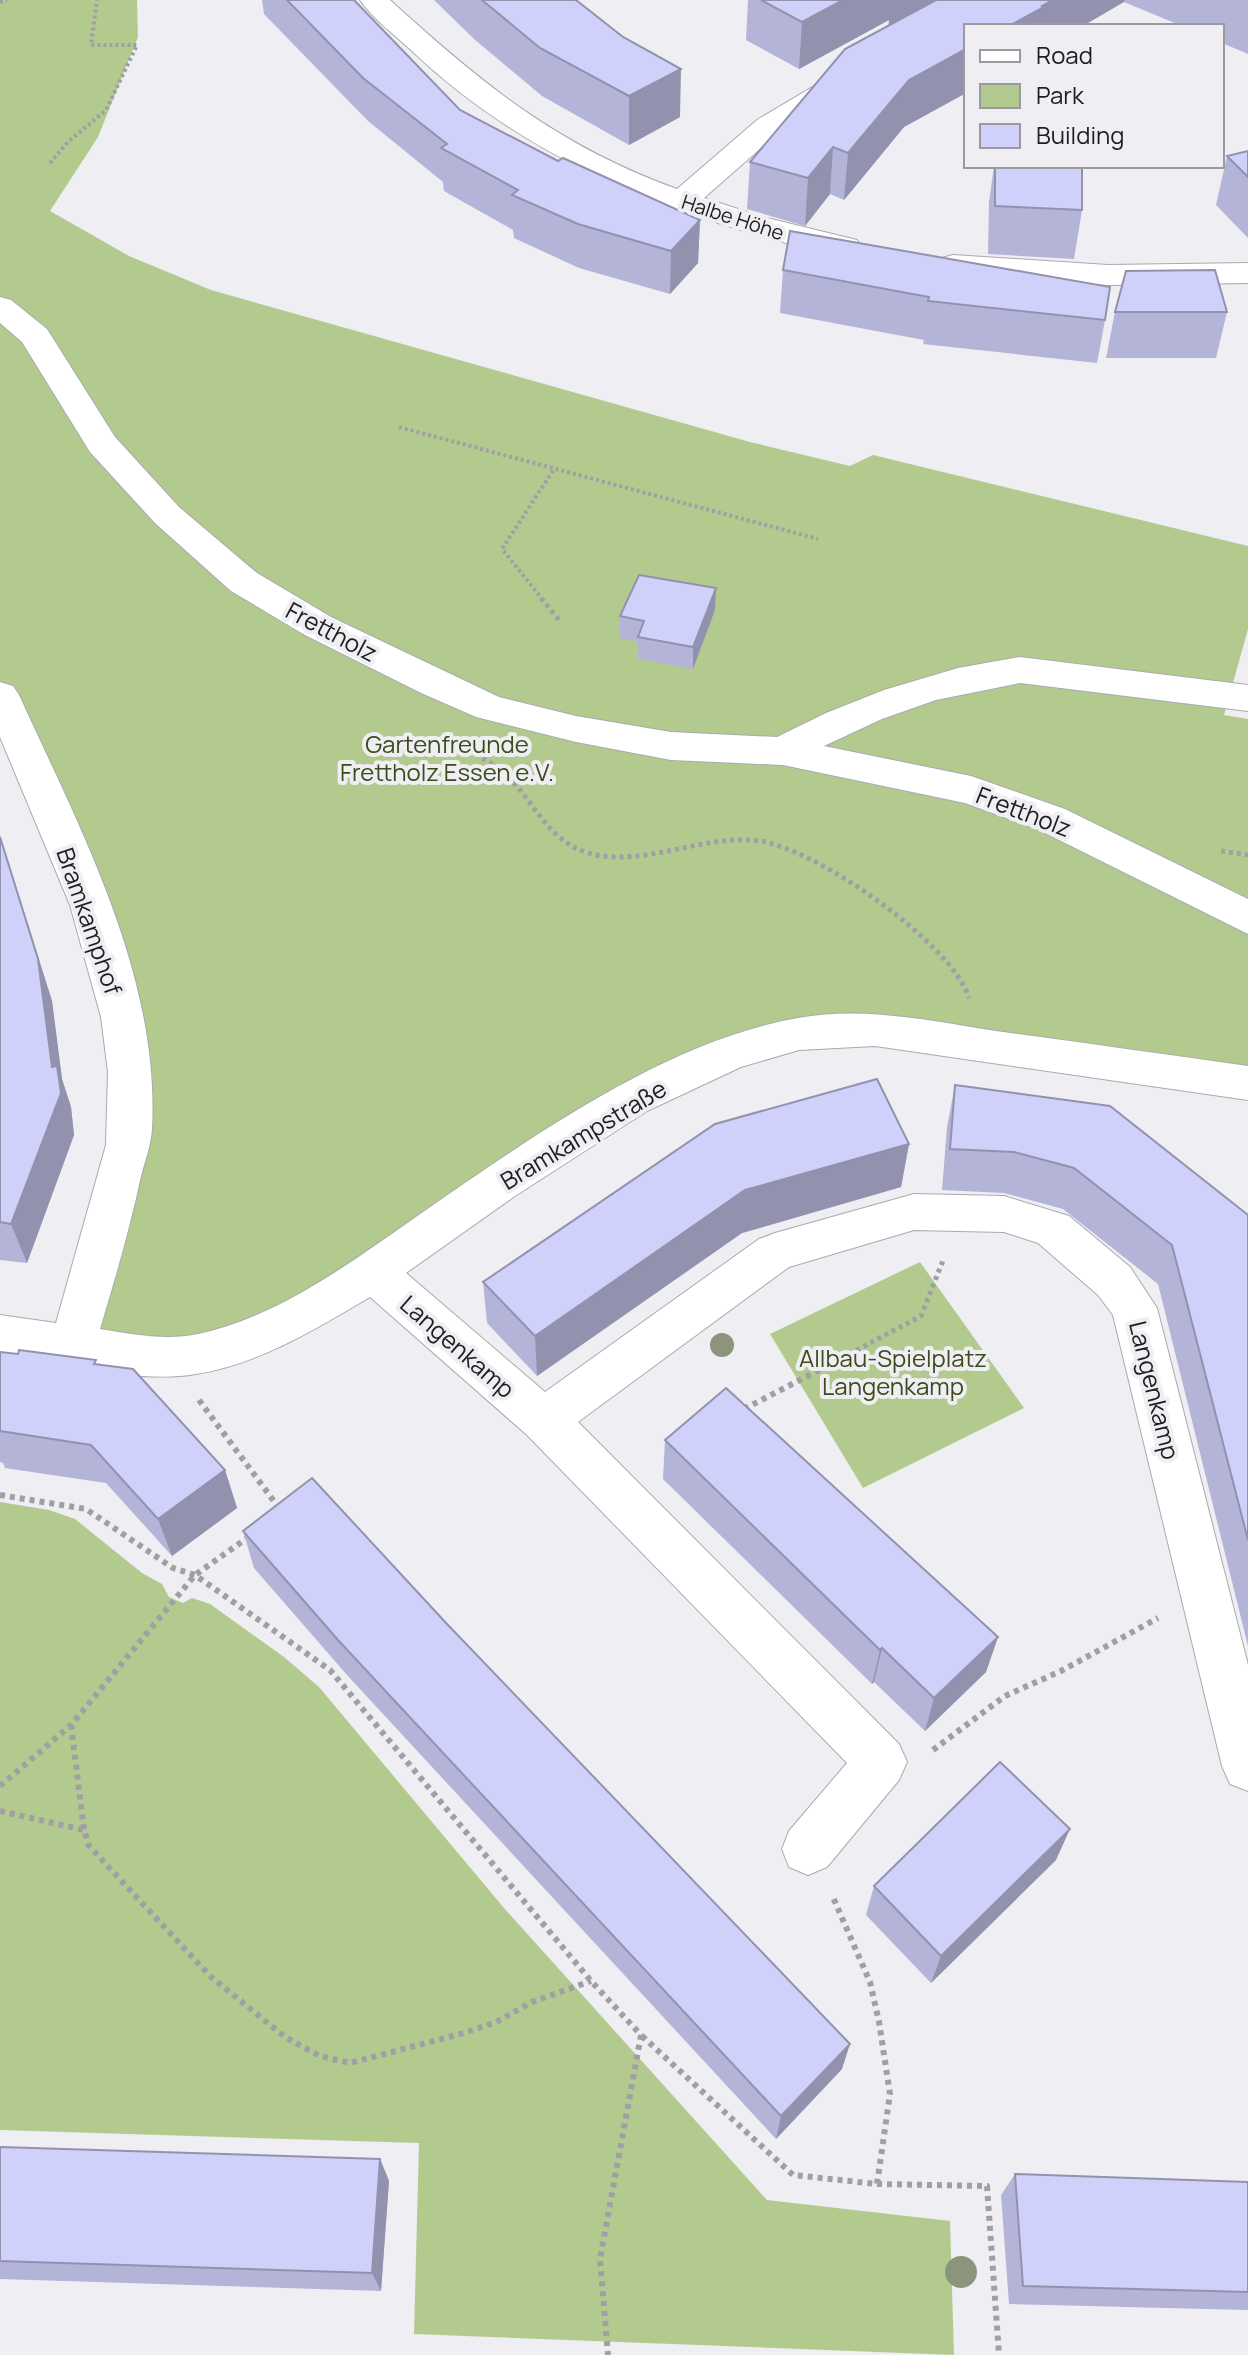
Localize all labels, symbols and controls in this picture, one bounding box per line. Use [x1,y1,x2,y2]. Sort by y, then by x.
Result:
legend [964,24,1224,168]
text: Road [1036,38,1093,71]
text: Park [1036,78,1085,111]
text: Building [1036,118,1124,151]
street label: Halbe Höhe [678,188,788,246]
street label: Frettholz [281,593,383,669]
park label: Gartenfreunde Frettholz Essen e.V. [340,727,554,788]
street label: Frettholz [972,778,1076,844]
street label: Bramkamphof [49,843,131,999]
street label: Bramkampstraße [494,1071,672,1197]
street label: Langenkamp [394,1287,522,1405]
street label: Langenkamp [1122,1317,1188,1463]
park label: Allbau-Spielplatz Langenkamp [799,1341,987,1402]

